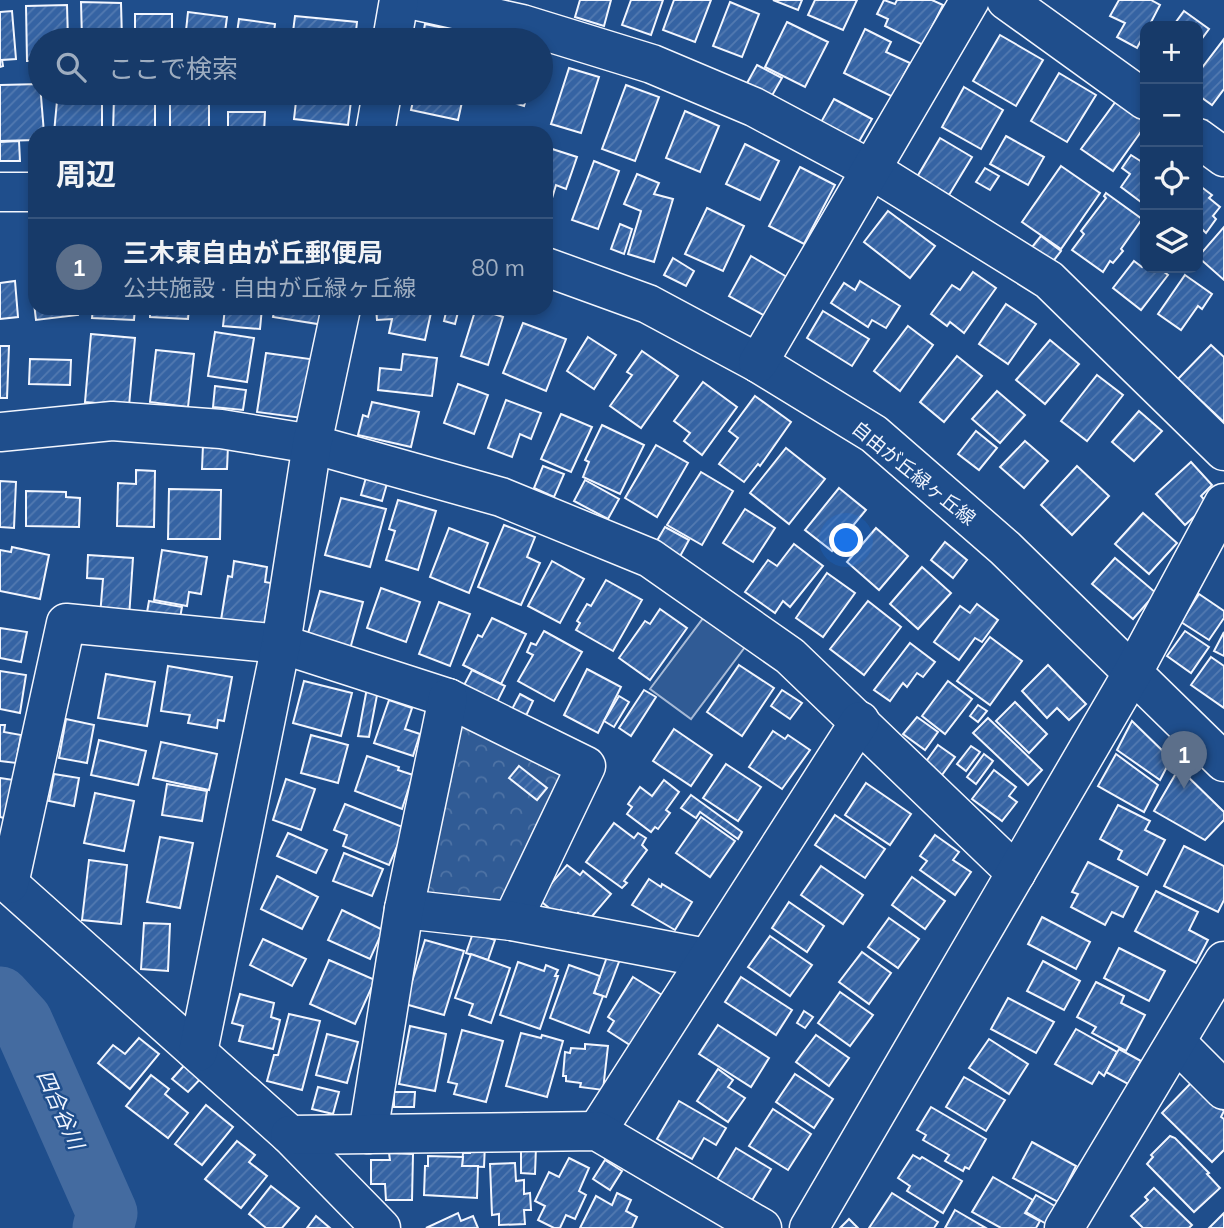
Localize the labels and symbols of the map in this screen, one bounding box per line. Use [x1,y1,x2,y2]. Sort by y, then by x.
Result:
street label: 自由が丘緑ヶ丘線 [847,416,981,530]
your location [829,523,863,557]
pin: 1 [1161,731,1207,789]
water label: 四合谷川 [32,1065,91,1154]

